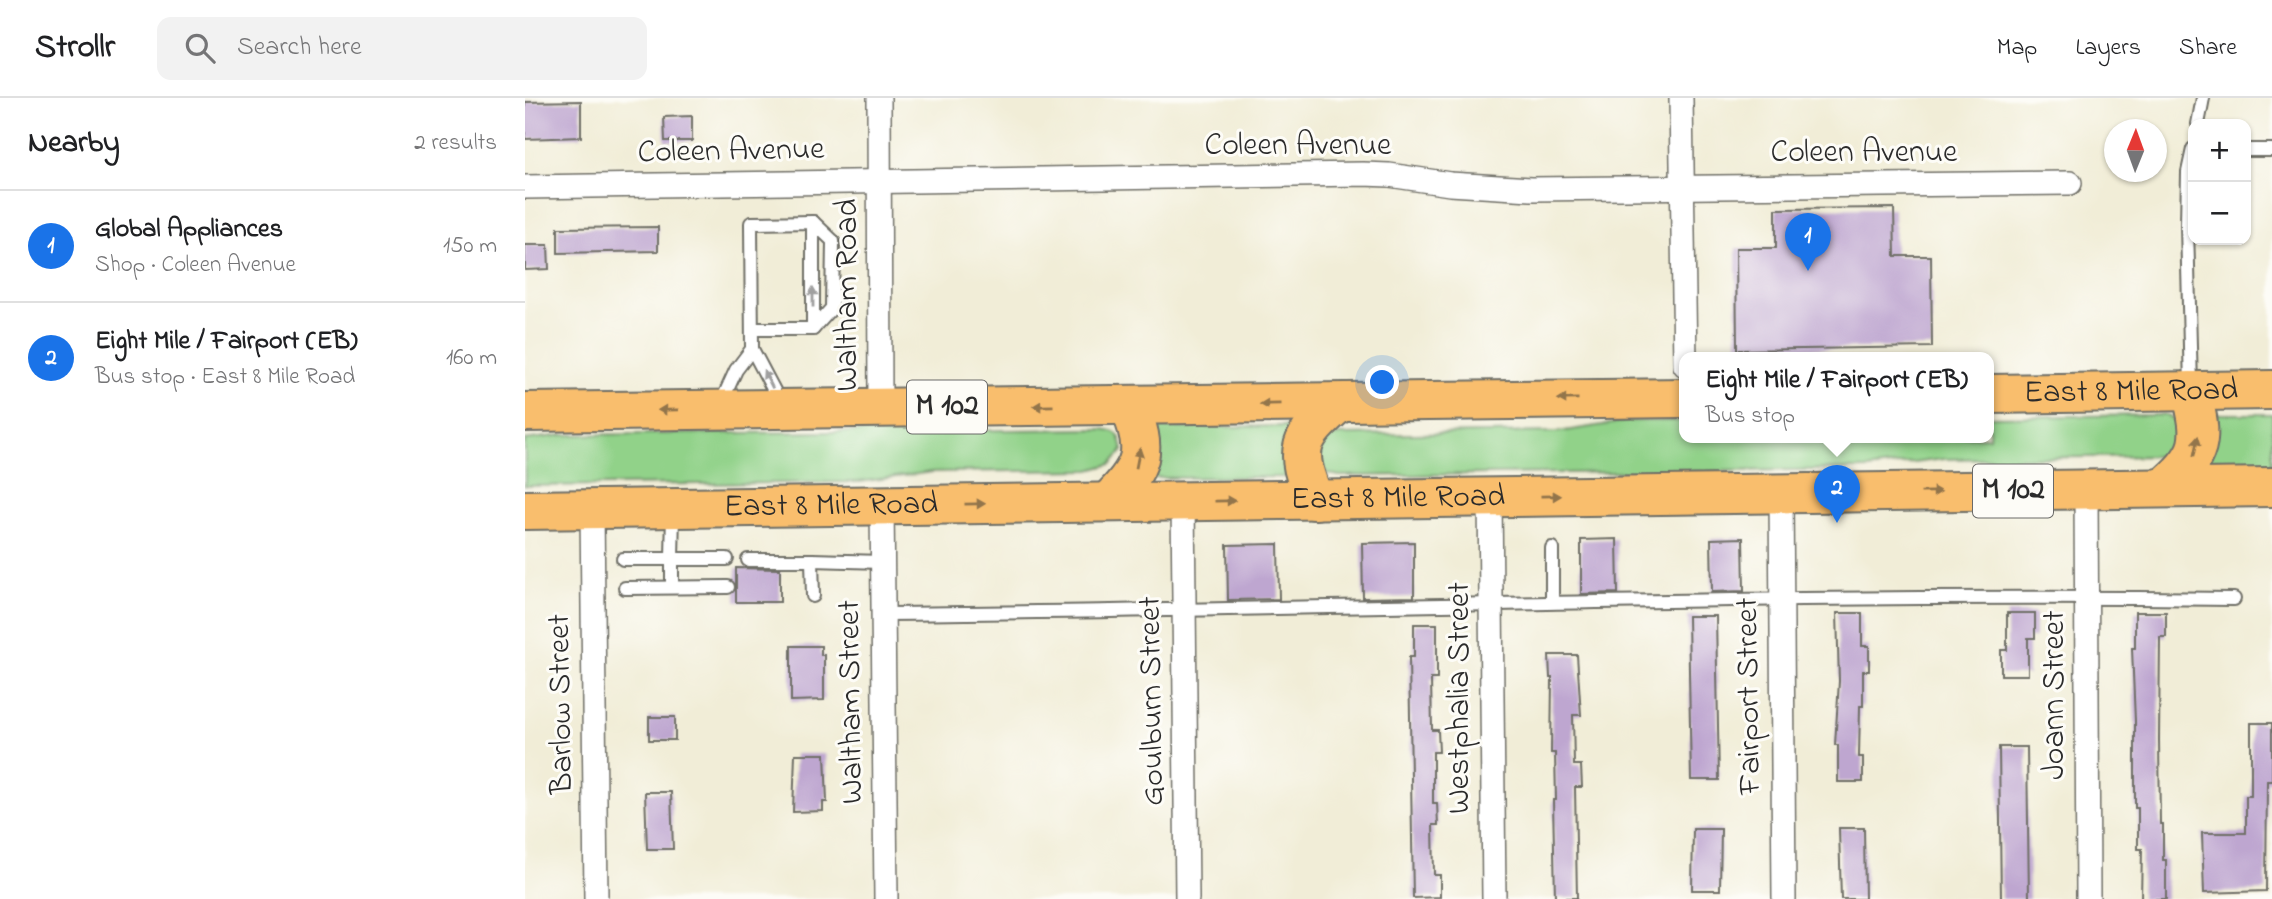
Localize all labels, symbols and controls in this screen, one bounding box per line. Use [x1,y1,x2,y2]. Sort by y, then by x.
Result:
search box [157,17,647,80]
text: Strollr [35,24,115,72]
icon: search [181,29,219,67]
text: Search here [237,29,362,67]
text: Map [1997,31,2037,66]
text: Layers [2075,31,2141,66]
text: Share [2179,31,2237,66]
north arrow [2104,119,2167,182]
map controls [2188,119,2251,245]
button: + [2188,119,2251,182]
text: Nearby [28,122,120,166]
street label: Coleen Avenue [1205,123,1392,170]
text: 2 results [414,127,497,160]
street label: Coleen Avenue [637,127,825,177]
street label: Coleen Avenue [1771,130,1958,177]
button: − [2188,182,2251,245]
street label: Waltham Road [825,198,872,392]
text: Global Appliances [95,211,283,249]
pin: 1 [1785,213,1831,271]
text: 1 [47,230,55,263]
text: 150 m [443,230,497,263]
text: Shop · Coleen Avenue [95,249,296,282]
one-way arrow [807,286,819,308]
text: Eight Mile / Fairport (EB) [95,323,358,361]
text: 2 [45,342,57,375]
text: 160 m [446,342,497,375]
popup [1679,352,1994,443]
text: Bus stop · East 8 Mile Road [95,361,355,394]
text: Eight Mile / Fairport (EB) [1705,362,1968,400]
your location [1365,365,1399,399]
street label: East 8 Mile Road [2023,367,2239,417]
one-way arrow [762,369,773,389]
road number: M 102 [907,380,987,434]
one-way arrow [1557,393,1579,405]
one-way arrow [1259,398,1281,409]
one-way arrow [1032,400,1054,412]
text: Bus stop [1705,400,1795,433]
one-way arrow [657,404,679,416]
one-way arrow [2190,435,2201,457]
one-way arrow [1133,447,1144,469]
road number: M 102 [1973,464,2053,518]
pin: 2 [1814,465,1860,523]
street label: East 8 Mile Road [1290,474,1505,523]
street label: East 8 Mile Road [723,481,938,531]
one-way arrow [1920,486,1942,498]
one-way arrow [1540,490,1562,502]
one-way arrow [1214,495,1236,507]
one-way arrow [964,498,986,509]
street label: Westphalia Street [1437,582,1484,814]
street label: Goulburn Street [1128,595,1178,806]
street label: Fairport Street [1725,597,1775,796]
street label: Waltham Street [827,599,877,804]
street label: Joann Street [2032,610,2079,780]
street label: Barlow Street [537,613,587,796]

